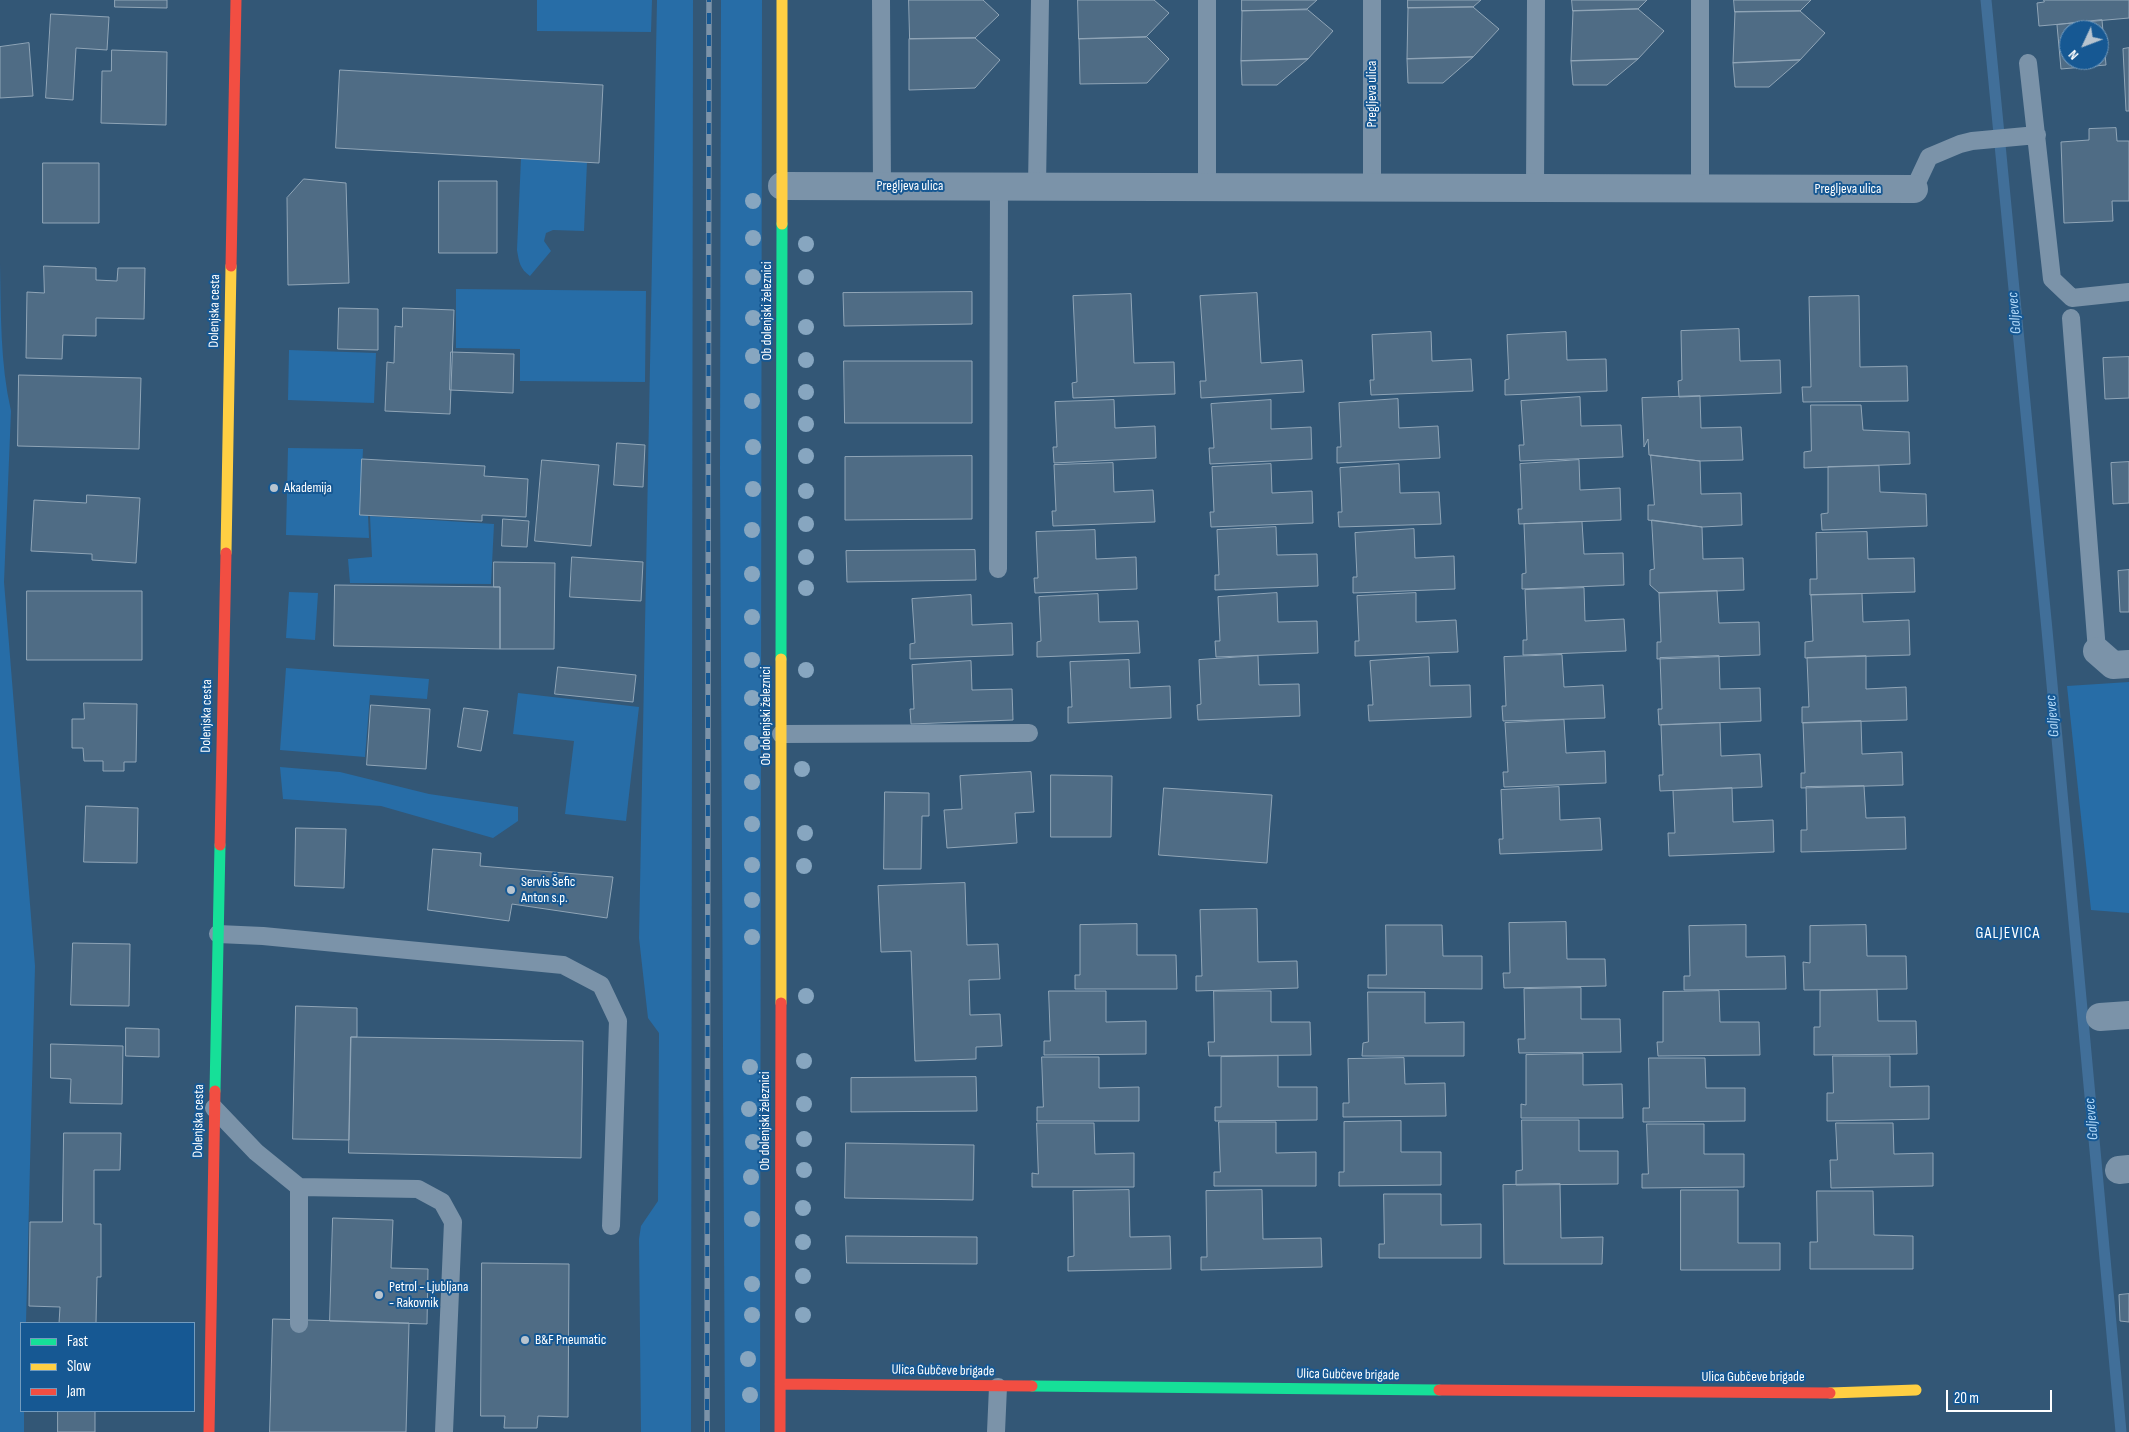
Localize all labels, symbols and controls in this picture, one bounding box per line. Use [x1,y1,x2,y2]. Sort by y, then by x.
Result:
north arrow [2059,20,2109,70]
text: N [2065,46,2082,63]
street label: Pregljeva ulica [1364,61,1380,127]
street label: Pregljeva ulica [877,178,943,194]
street label: Pregljeva ulica [1815,181,1881,197]
street label: Ob dolenjski železnici [759,261,775,361]
street label: Dolenjska cesta [206,274,224,348]
water label: Galjevec [2004,291,2026,335]
place label: Akademija [284,480,332,496]
marker: Akademija [268,482,280,494]
street label: Ob dolenjski železnici [758,666,774,766]
street label: Dolenjska cesta [198,679,216,753]
water label: Galjevec [2042,694,2064,738]
place label: Servis Šefic Anton s.p. [521,874,575,906]
marker: Servis Šefic Anton s.p. [505,884,517,896]
district label: GALJEVICA [1974,924,2042,944]
street label: Ob dolenjski železnici [757,1071,773,1171]
street label: Dolenjska cesta [190,1084,208,1158]
water label: Galjevec [2081,1097,2103,1141]
place label: Petrol - Ljubljana - Rakovnik [389,1279,468,1311]
marker: Petrol - Ljubljana - Rakovnik [373,1289,385,1301]
legend [20,1322,195,1412]
text: Fast [67,1332,88,1351]
place label: B&F Pneumatic [535,1332,606,1348]
marker: B&F Pneumatic [519,1334,531,1346]
text: Slow [67,1357,91,1376]
street label: Ulica Gubčeve brigade [891,1362,995,1380]
street label: Ulica Gubčeve brigade [1296,1366,1400,1384]
street label: Ulica Gubčeve brigade [1701,1369,1805,1385]
scale bar [1949,1380,2055,1412]
text: Jam [67,1382,85,1401]
text: 20 m [1954,1389,1979,1408]

